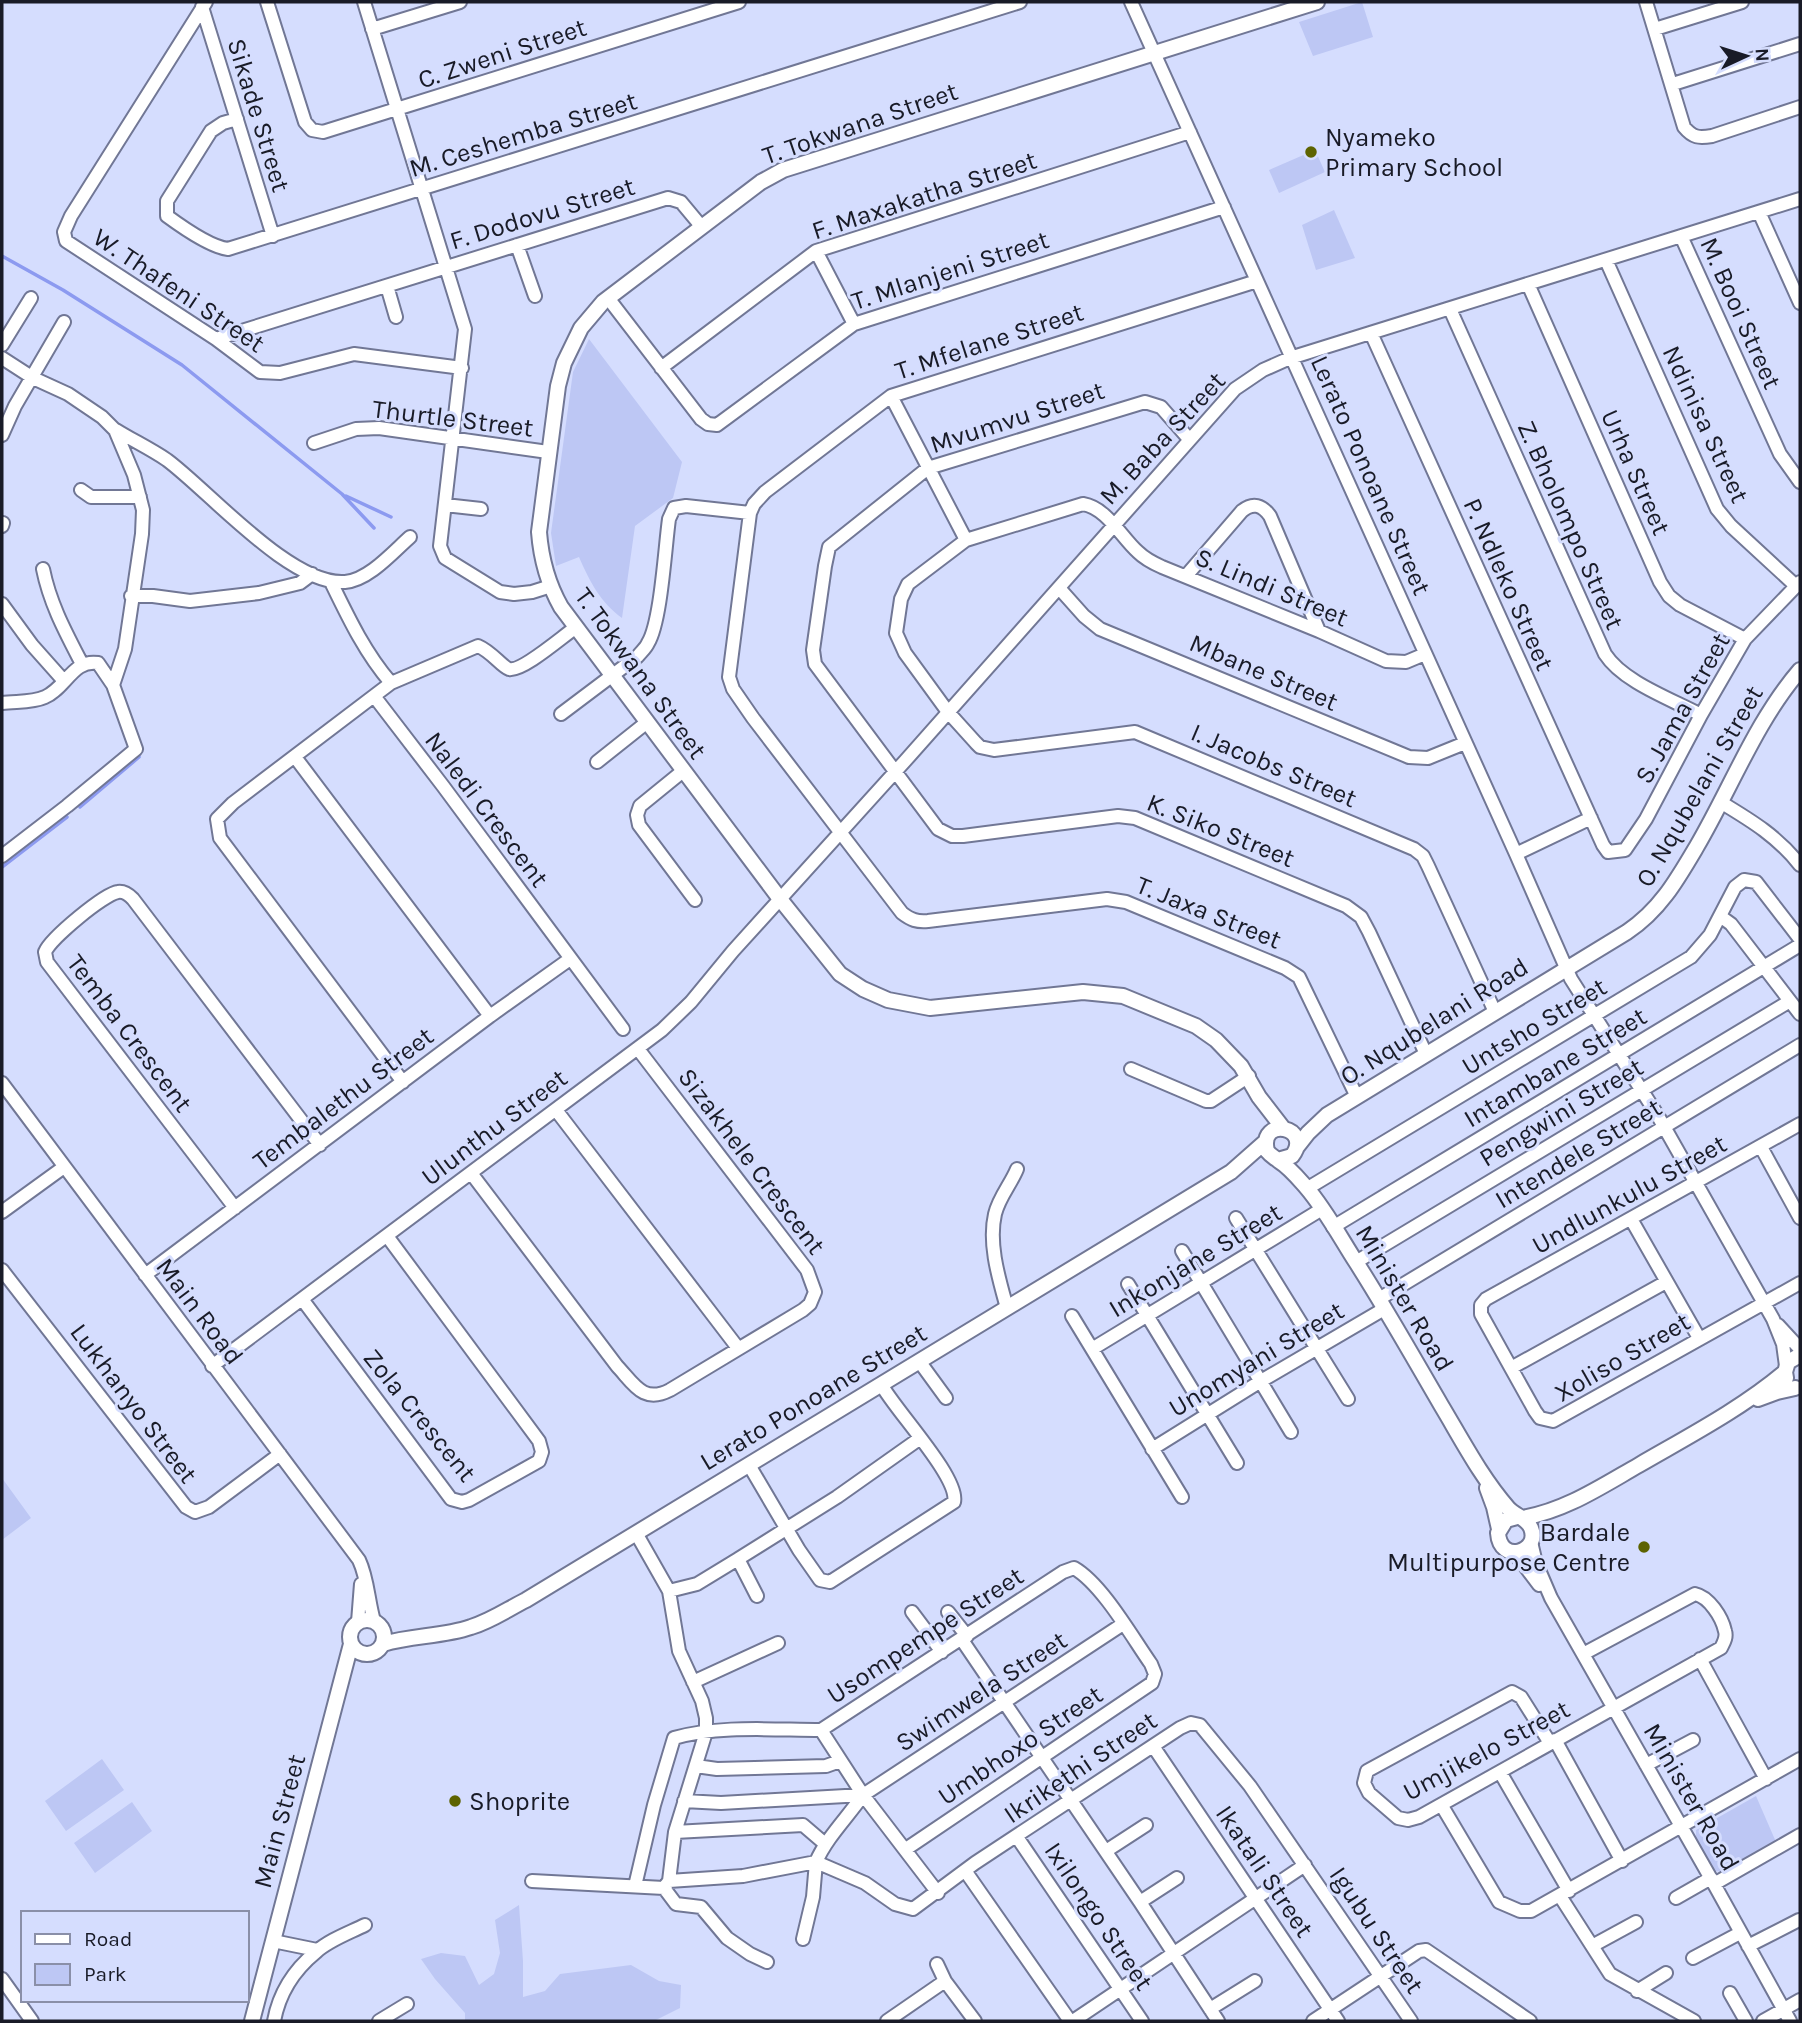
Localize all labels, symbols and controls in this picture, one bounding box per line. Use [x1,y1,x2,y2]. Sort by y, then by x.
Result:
street label: C. Zweni Street [414,12,591,95]
north arrow [1711,21,1781,91]
street label: Sikade Street [220,35,297,196]
text: N [1751,47,1773,62]
street label: T. Tokwana Street [759,75,962,171]
street label: M. Ceshemba Street [406,85,641,184]
place label: Nyameko Primary School [1325,122,1503,183]
street label: F. Maxakatha Street [808,144,1041,246]
marker: Nyameko Primary School [1303,144,1319,160]
street label: F. Dodovu Street [446,171,639,256]
street label: W. Thafeni Street [87,222,271,359]
street label: T. Mlanjeni Street [848,224,1053,317]
street label: M. Booi Street [1693,233,1788,394]
street label: T. Mfelane Street [891,296,1087,387]
street label: Ndinisa Street [1656,341,1756,508]
street label: Lerato Ponoane Street [1304,351,1437,600]
street label: M. Baba Street [1093,365,1232,511]
street label: Mvumvu Street [926,375,1108,460]
street label: Thurtle Street [371,393,535,444]
street label: Urha Street [1594,405,1677,540]
street label: Z. Bholompo Street [1511,416,1631,634]
street label: P. Ndleko Street [1457,493,1561,675]
street label: S. Lindi Street [1191,541,1353,634]
street label: T. Tokwana Street [568,582,713,765]
street label: Mbane Street [1185,627,1343,718]
street label: S. Jama Street [1628,627,1737,789]
street label: O. Nqubelani Street [1629,680,1770,893]
street label: I. Jacobs Street [1186,717,1362,814]
street label: Naledi Crescent [418,725,555,893]
street label: K. Siko Street [1142,787,1299,874]
street label: T. Jaxa Street [1132,869,1286,956]
street label: Temba Crescent [60,948,199,1118]
street label: O. Nqubelani Road [1334,951,1534,1092]
street label: Untsho Street [1456,971,1613,1082]
street label: Intambane Street [1458,1001,1652,1134]
street label: Tembalethu Street [247,1020,440,1176]
street label: Pengwini Street [1474,1051,1649,1174]
street label: Ulunthu Street [415,1062,573,1192]
street label: Sizakhele Crescent [671,1062,832,1261]
street label: Intendele Street [1489,1091,1667,1215]
street label: Undlunkulu Street [1526,1128,1732,1261]
street label: Inkonjane Street [1103,1196,1288,1324]
street label: Minister Road [1349,1219,1460,1377]
street label: Main Road [149,1252,250,1371]
street label: Unomyani Street [1163,1295,1350,1424]
street label: Xoliso Street [1549,1306,1696,1409]
street label: Lukhanyo Street [63,1317,204,1490]
street label: Lerato Ponoane Street [694,1317,932,1477]
street label: Zola Crescent [357,1343,483,1488]
place label: Bardale Multipurpose Centre [1387,1517,1630,1578]
marker: Bardale Multipurpose Centre [1636,1539,1652,1555]
street label: Usompempe Street [821,1560,1030,1711]
street label: Swimwela Street [890,1624,1073,1758]
street label: Umbhoxo Street [932,1679,1109,1812]
street label: Umjikelo Street [1398,1693,1575,1807]
street label: Ikrikethi Street [998,1705,1163,1830]
street label: Minister Road [1637,1718,1746,1877]
street label: Main Street [247,1751,312,1891]
place label: Shoprite [469,1786,570,1817]
marker: Shoprite [447,1793,463,1809]
street label: Ikatali Street [1209,1799,1320,1944]
street label: Ixilongo Street [1038,1836,1160,1996]
street label: Igubu Street [1323,1861,1430,2000]
legend [21,1911,248,2002]
text: Road [84,1927,132,1951]
text: Park [84,1962,127,1986]

